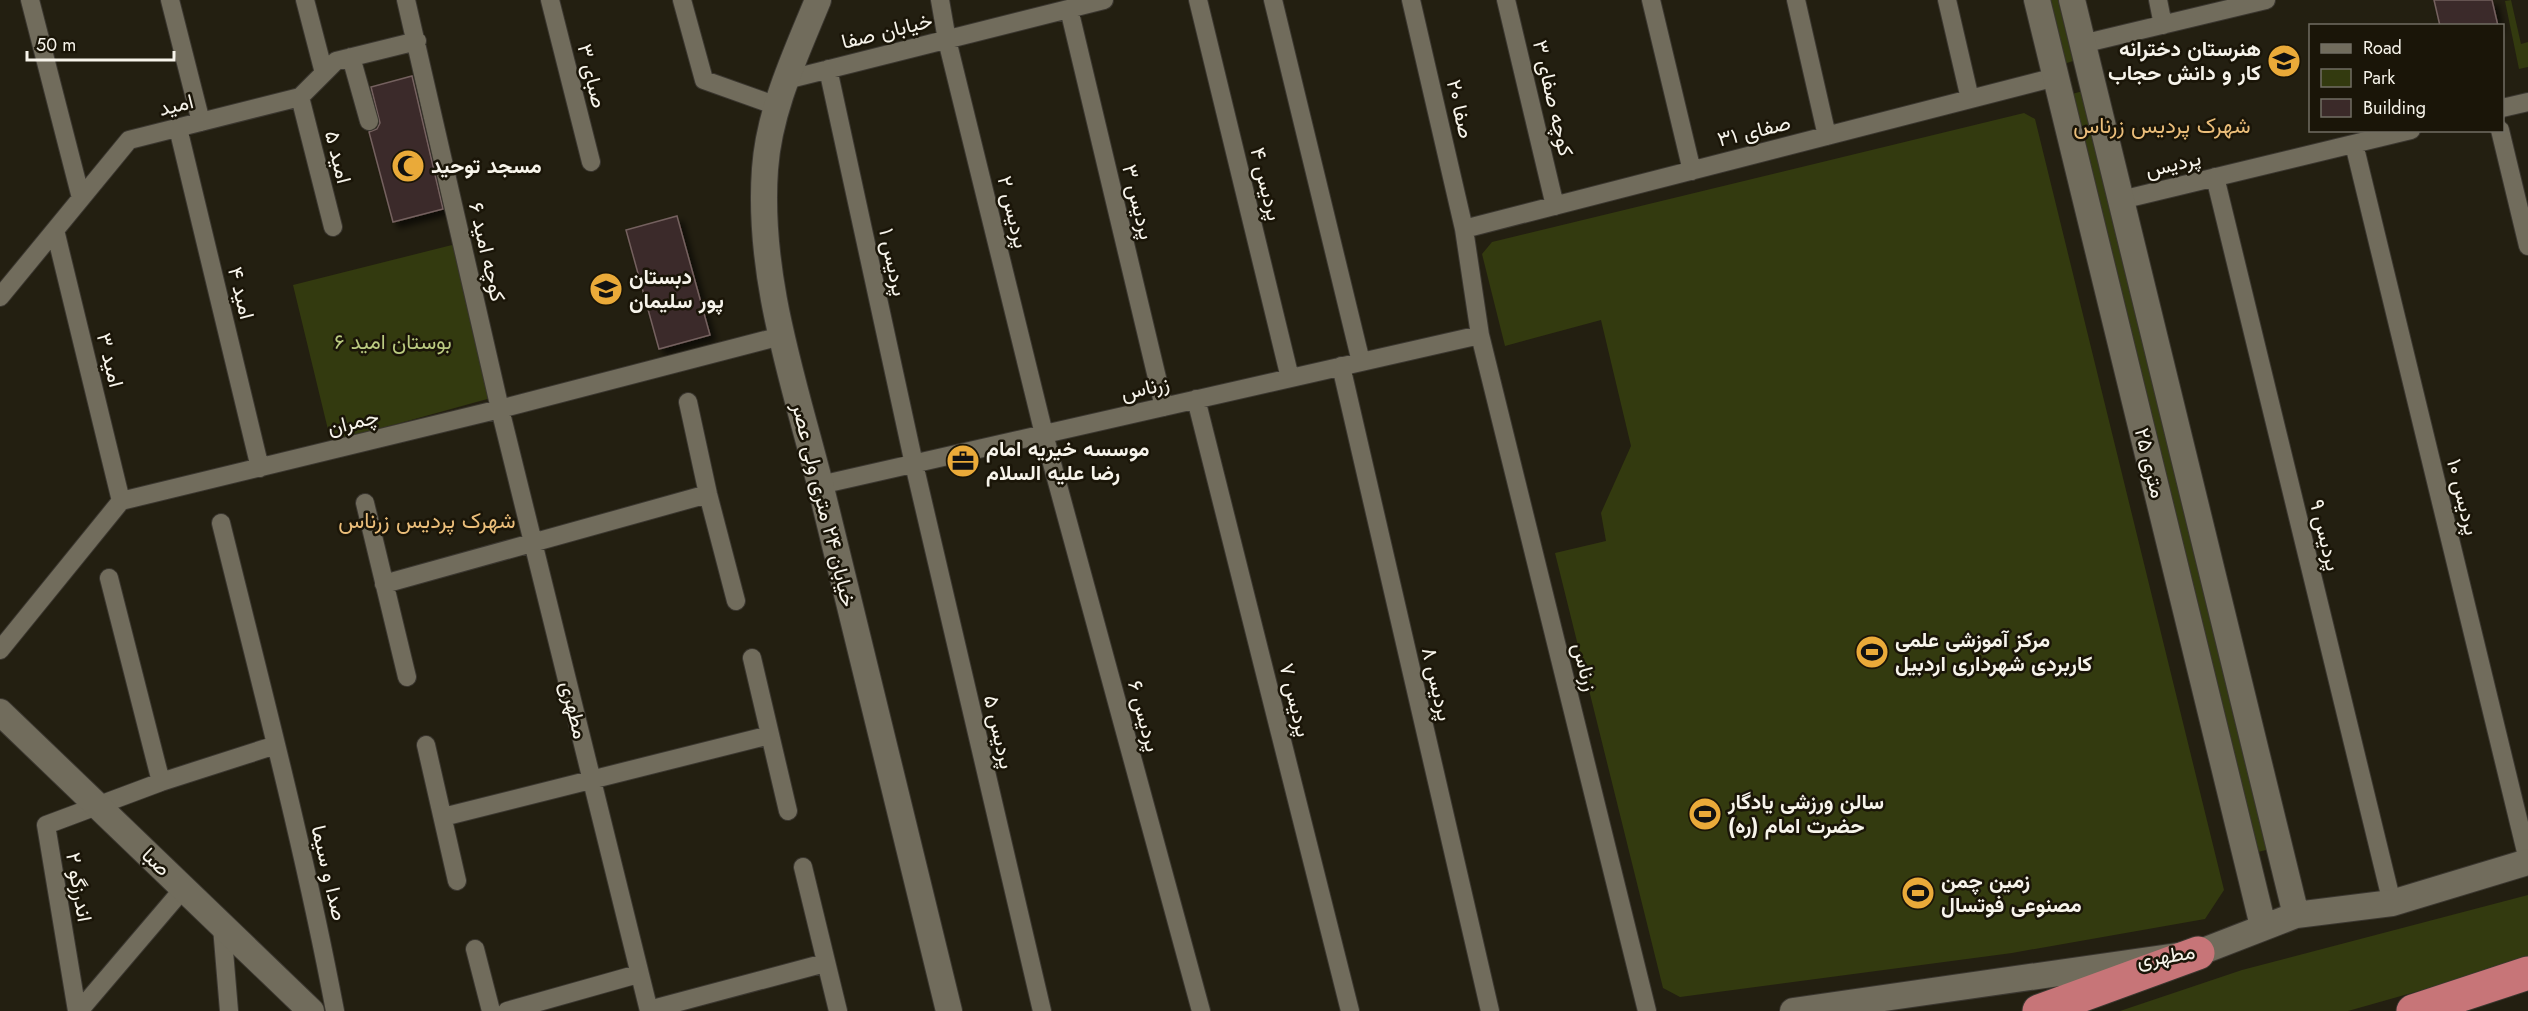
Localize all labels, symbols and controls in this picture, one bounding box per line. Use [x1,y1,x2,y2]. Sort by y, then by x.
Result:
street label: خیابان صفا [838,5,936,57]
scale bar [27,24,174,62]
legend [2309,24,2504,132]
text: 50 m [36,32,76,58]
place label: هنرستان دخترانه کار و دانش حجاب [2108,34,2261,88]
text: Road [2363,35,2402,61]
street label: کوچه صفای ۳ [1525,37,1581,159]
street label: صبای ۳ [570,41,614,111]
school or university icon: هنرستان دخترانه کار و دانش حجاب [2266,43,2302,79]
text: Park [2363,65,2395,91]
street label: صفا ۲۰ [1439,77,1481,141]
street label: امید [155,86,197,124]
text: Building [2363,95,2426,121]
street label: صفای ۳۱ [1714,107,1794,155]
district label: شهرک پردیس زرناس [2073,109,2251,141]
street label: امید ۵ [317,127,359,187]
street label: پردیس [2142,143,2204,185]
street label: پردیس ۴ [1242,144,1290,224]
mosque icon: مسجد توحید [390,148,426,184]
place label: مسجد توحید [431,151,542,181]
street label: پردیس ۳ [1114,161,1162,243]
street label: پردیس ۲ [990,173,1036,251]
street label: کوچه امید ۶ [461,199,513,305]
street label: پردیس ۱ [871,225,915,299]
place label: دبستان پور سلیمان [629,262,724,316]
street label: امید ۴ [220,264,262,322]
school or university icon: دبستان پور سلیمان [588,271,624,307]
park label: بوستان امید ۶ [334,327,452,357]
street label: امید ۳ [89,330,131,390]
street label: زرناس [1118,368,1172,408]
street label: خیابان ۲۴ متری ولی عصر [784,399,864,610]
street label: چمران [324,401,382,443]
street label: ۲۵ متری [2127,425,2173,501]
place label: موسسه خیریه امام رضا علیه السلام [986,434,1150,488]
office icon: موسسه خیریه امام رضا علیه السلام [945,443,981,479]
street label: پردیس ۱۰ [2439,456,2487,538]
street label: پردیس ۹ [2302,496,2348,574]
district label: شهرک پردیس زرناس [338,504,516,536]
place label: مرکز آموزشی علمی کاربردی شهرداری اردبیل [1895,625,2092,679]
sports icon: مرکز آموزشی علمی کاربردی شهرداری اردبیل [1854,634,1890,670]
street label: زرناس [1565,640,1605,694]
street label: پردیس ۸ [1414,644,1460,724]
street label: پردیس ۷ [1271,660,1319,740]
street label: پردیس ۶ [1120,677,1168,755]
street label: مطهری [552,678,596,742]
street label: پردیس ۵ [976,692,1022,772]
place label: سالن ورزشی یادگار حضرت امام (ره) [1727,787,1884,841]
sports icon: سالن ورزشی یادگار حضرت امام (ره) [1687,796,1723,832]
street label: صدا و سیما [303,822,355,924]
street label: صبا [135,841,177,883]
street label: اندرزگو ۲ [58,850,100,924]
place label: زمین چمن مصنوعی فوتسال [1941,866,2082,920]
sports icon: زمین چمن مصنوعی فوتسال [1900,875,1936,911]
street label: مطهری [2135,937,2197,975]

